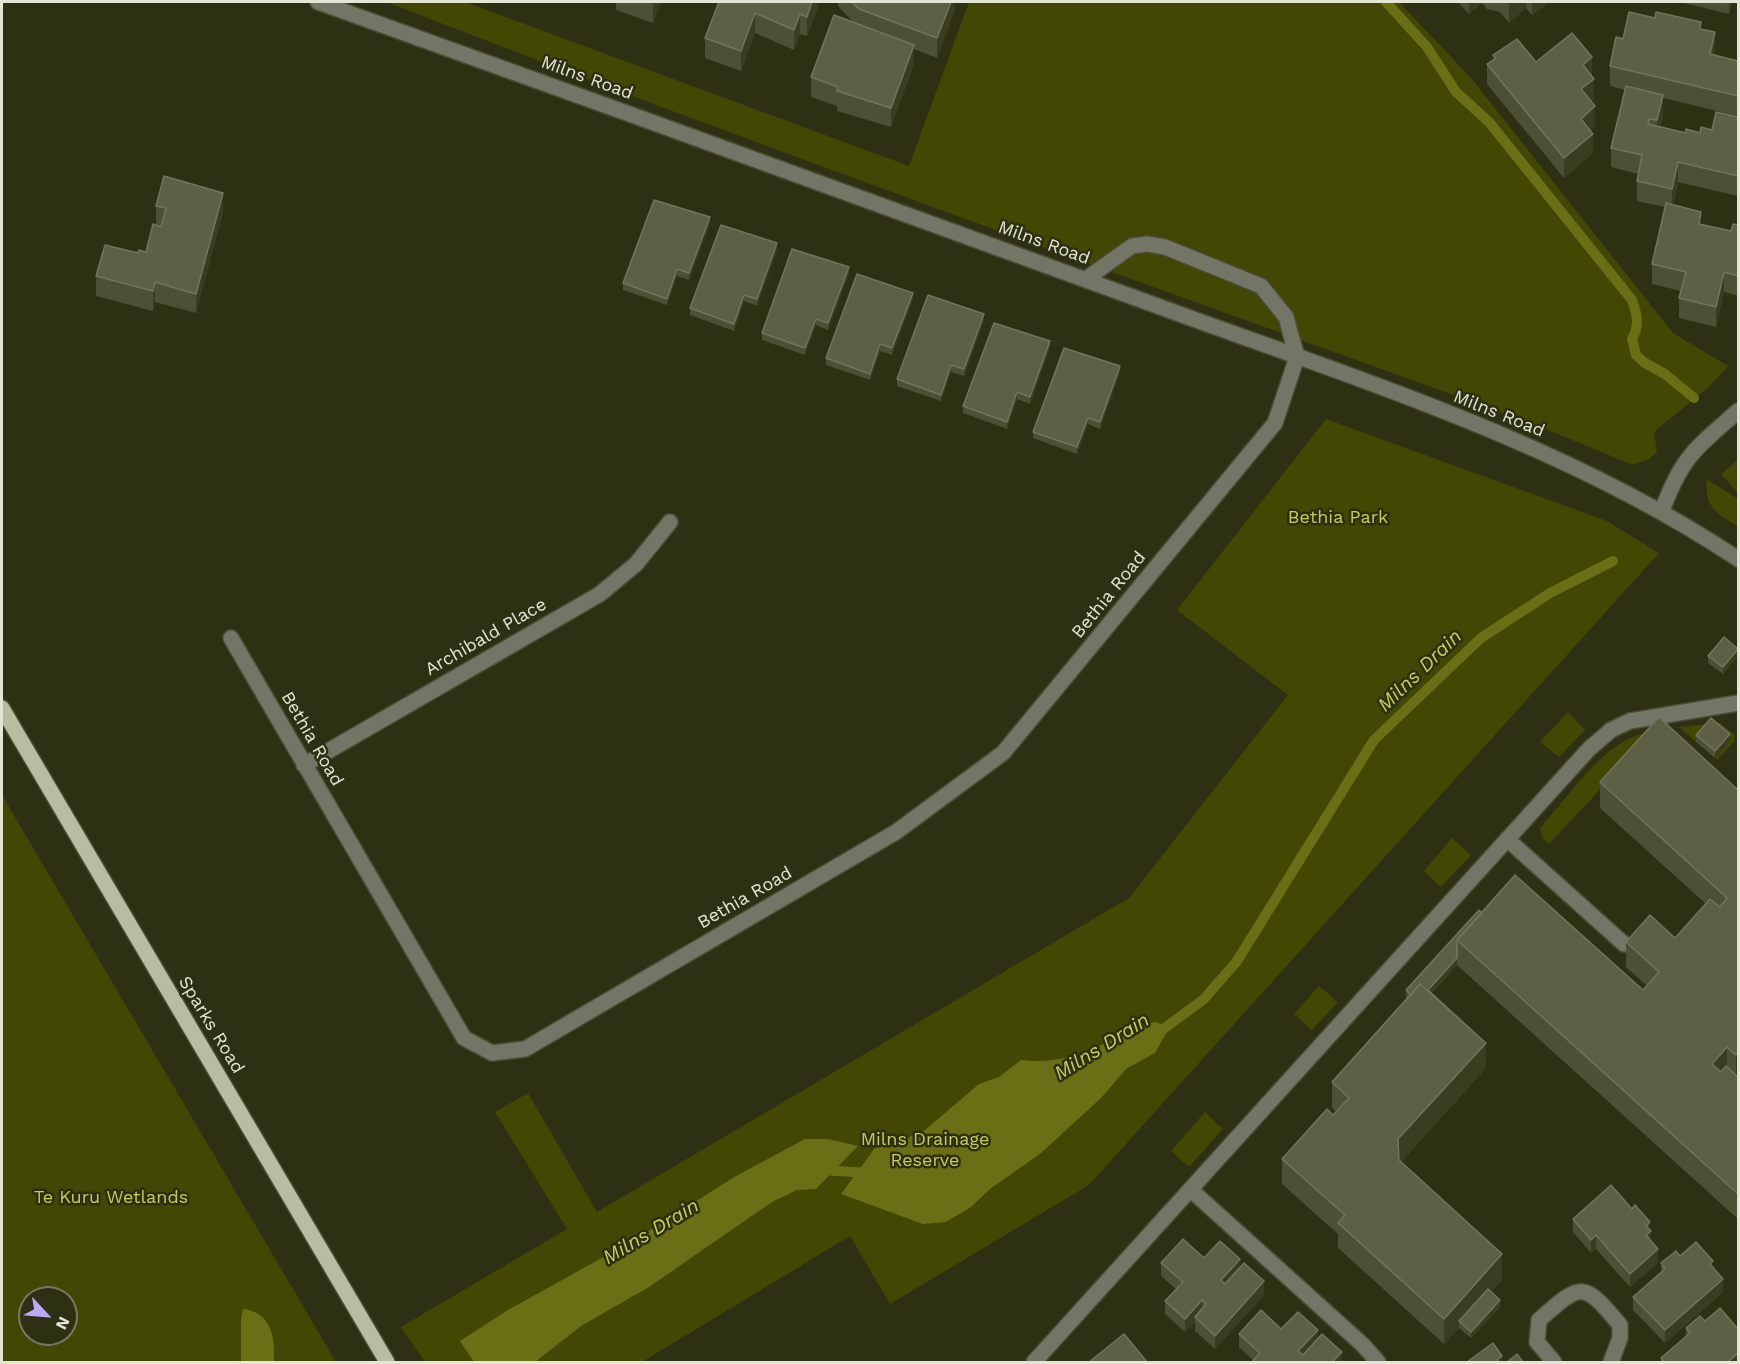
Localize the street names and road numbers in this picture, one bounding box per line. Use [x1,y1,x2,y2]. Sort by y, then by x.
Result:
street label: Milns Road [538,51,636,105]
street label: Milns Road [995,216,1093,270]
street label: Milns Road [1450,386,1548,442]
street label: Bethia Road [1067,547,1151,643]
street label: Archibald Place [421,594,551,680]
street label: Bethia Road [276,688,348,790]
street label: Bethia Road [694,862,796,934]
street label: Sparks Road [173,972,249,1078]

